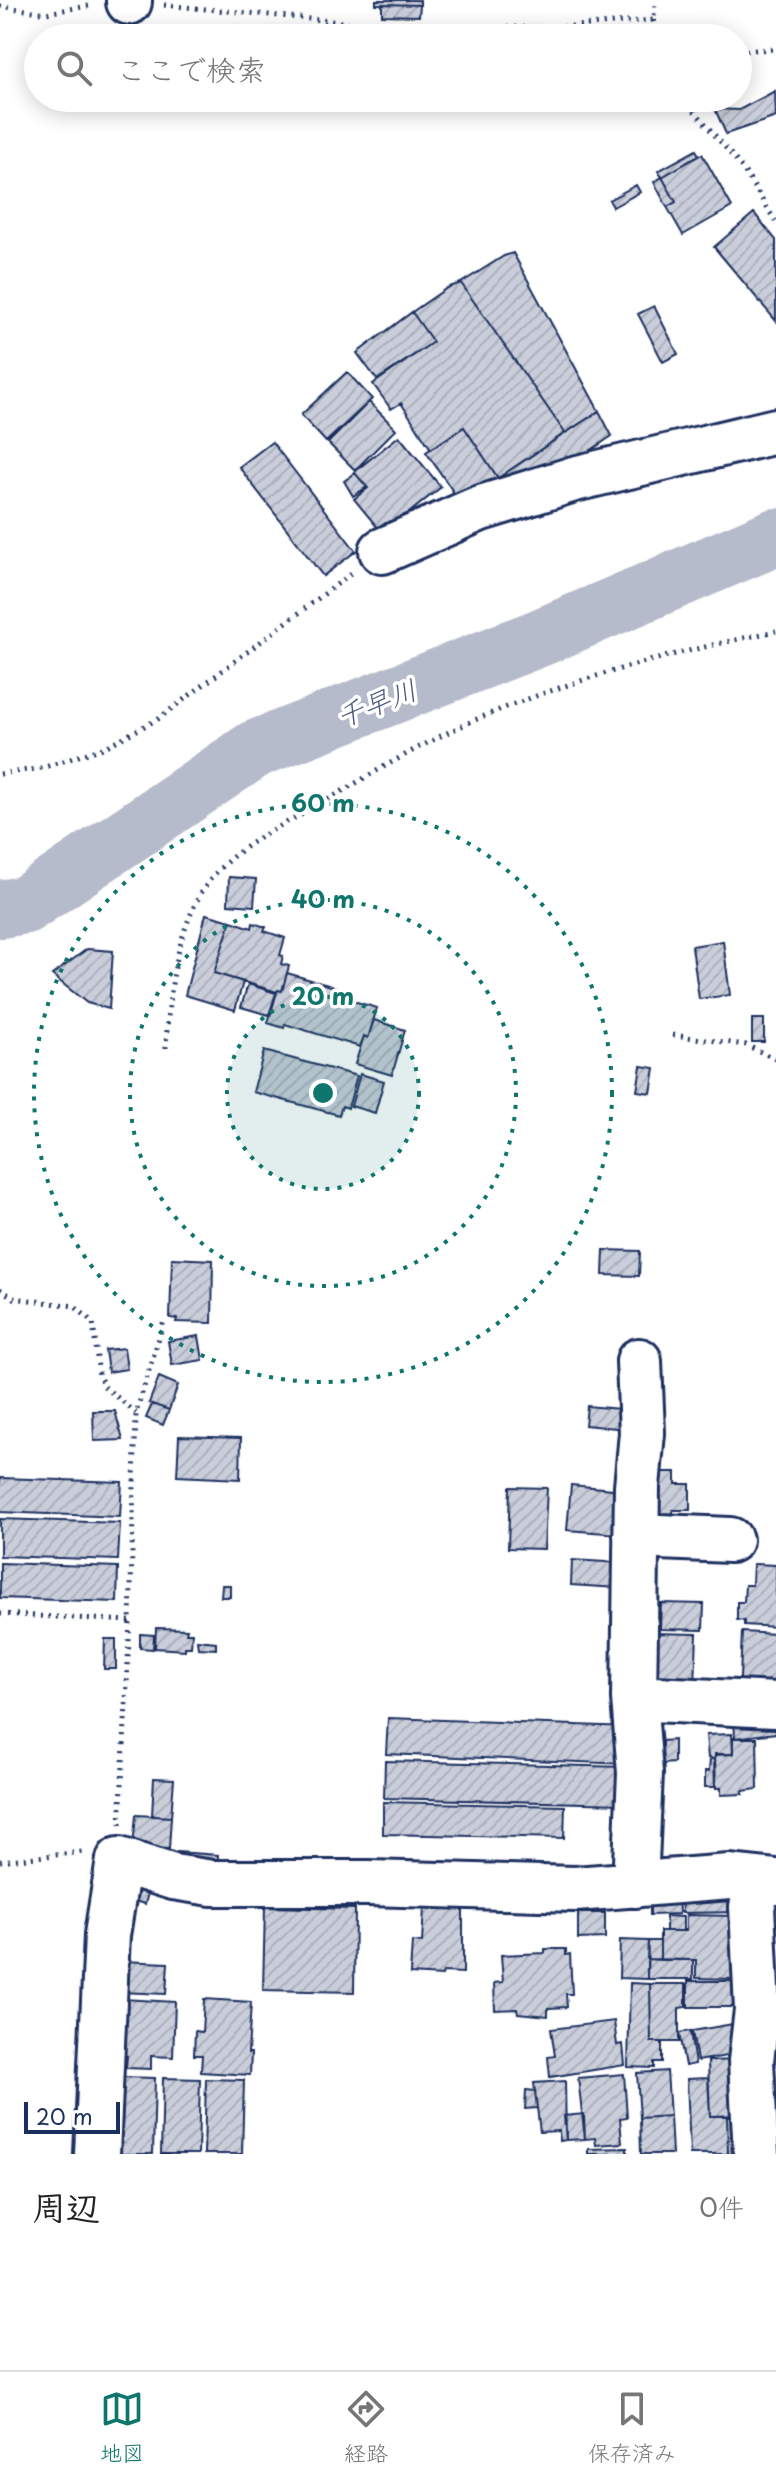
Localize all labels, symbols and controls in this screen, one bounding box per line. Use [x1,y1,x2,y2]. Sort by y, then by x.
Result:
search box [24,24,752,112]
icon: search [52,46,96,90]
text: ここで検索 [116,46,266,91]
water label: 千早川 [329,667,423,737]
text: 60 m [291,784,355,820]
text: 40 m [291,880,355,916]
text: 20 m [292,977,354,1013]
centre of rings [309,1079,337,1107]
scale bar [24,2098,120,2134]
text: 20 m [36,2099,93,2132]
text: 周辺 [32,2180,100,2232]
text: 0件 [699,2187,744,2226]
tab: 地図 [100,2387,144,2468]
tab: 経路 [344,2387,388,2468]
tab: 保存済み [588,2387,676,2468]

